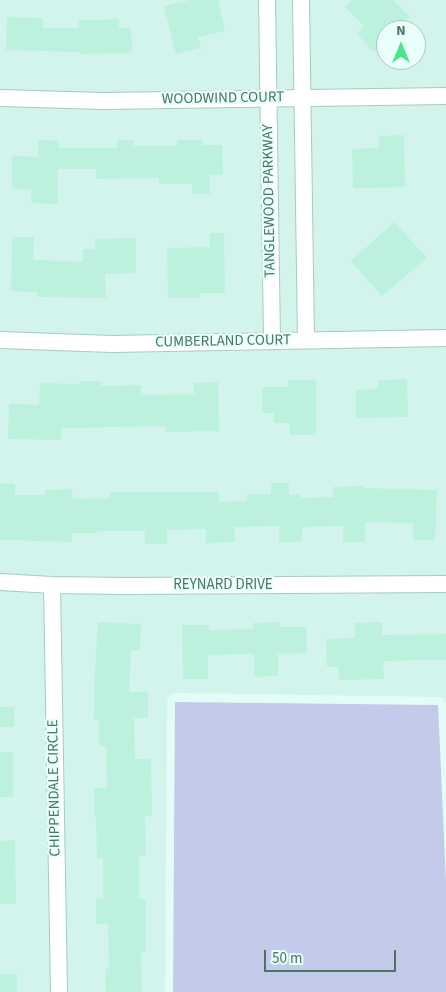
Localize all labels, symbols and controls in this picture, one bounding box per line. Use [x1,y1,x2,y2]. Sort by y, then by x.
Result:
north arrow [376,20,426,70]
text: N [396,21,406,41]
street label: WOODWIND COURT [162,89,284,109]
street label: TANGLEWOOD PARKWAY [260,124,280,278]
street label: CUMBERLAND COURT [155,332,291,352]
street label: REYNARD DRIVE [173,577,273,595]
street label: CHIPPENDALE CIRCLE [45,719,65,857]
scale bar [266,940,398,972]
text: 50 m [272,948,302,969]

